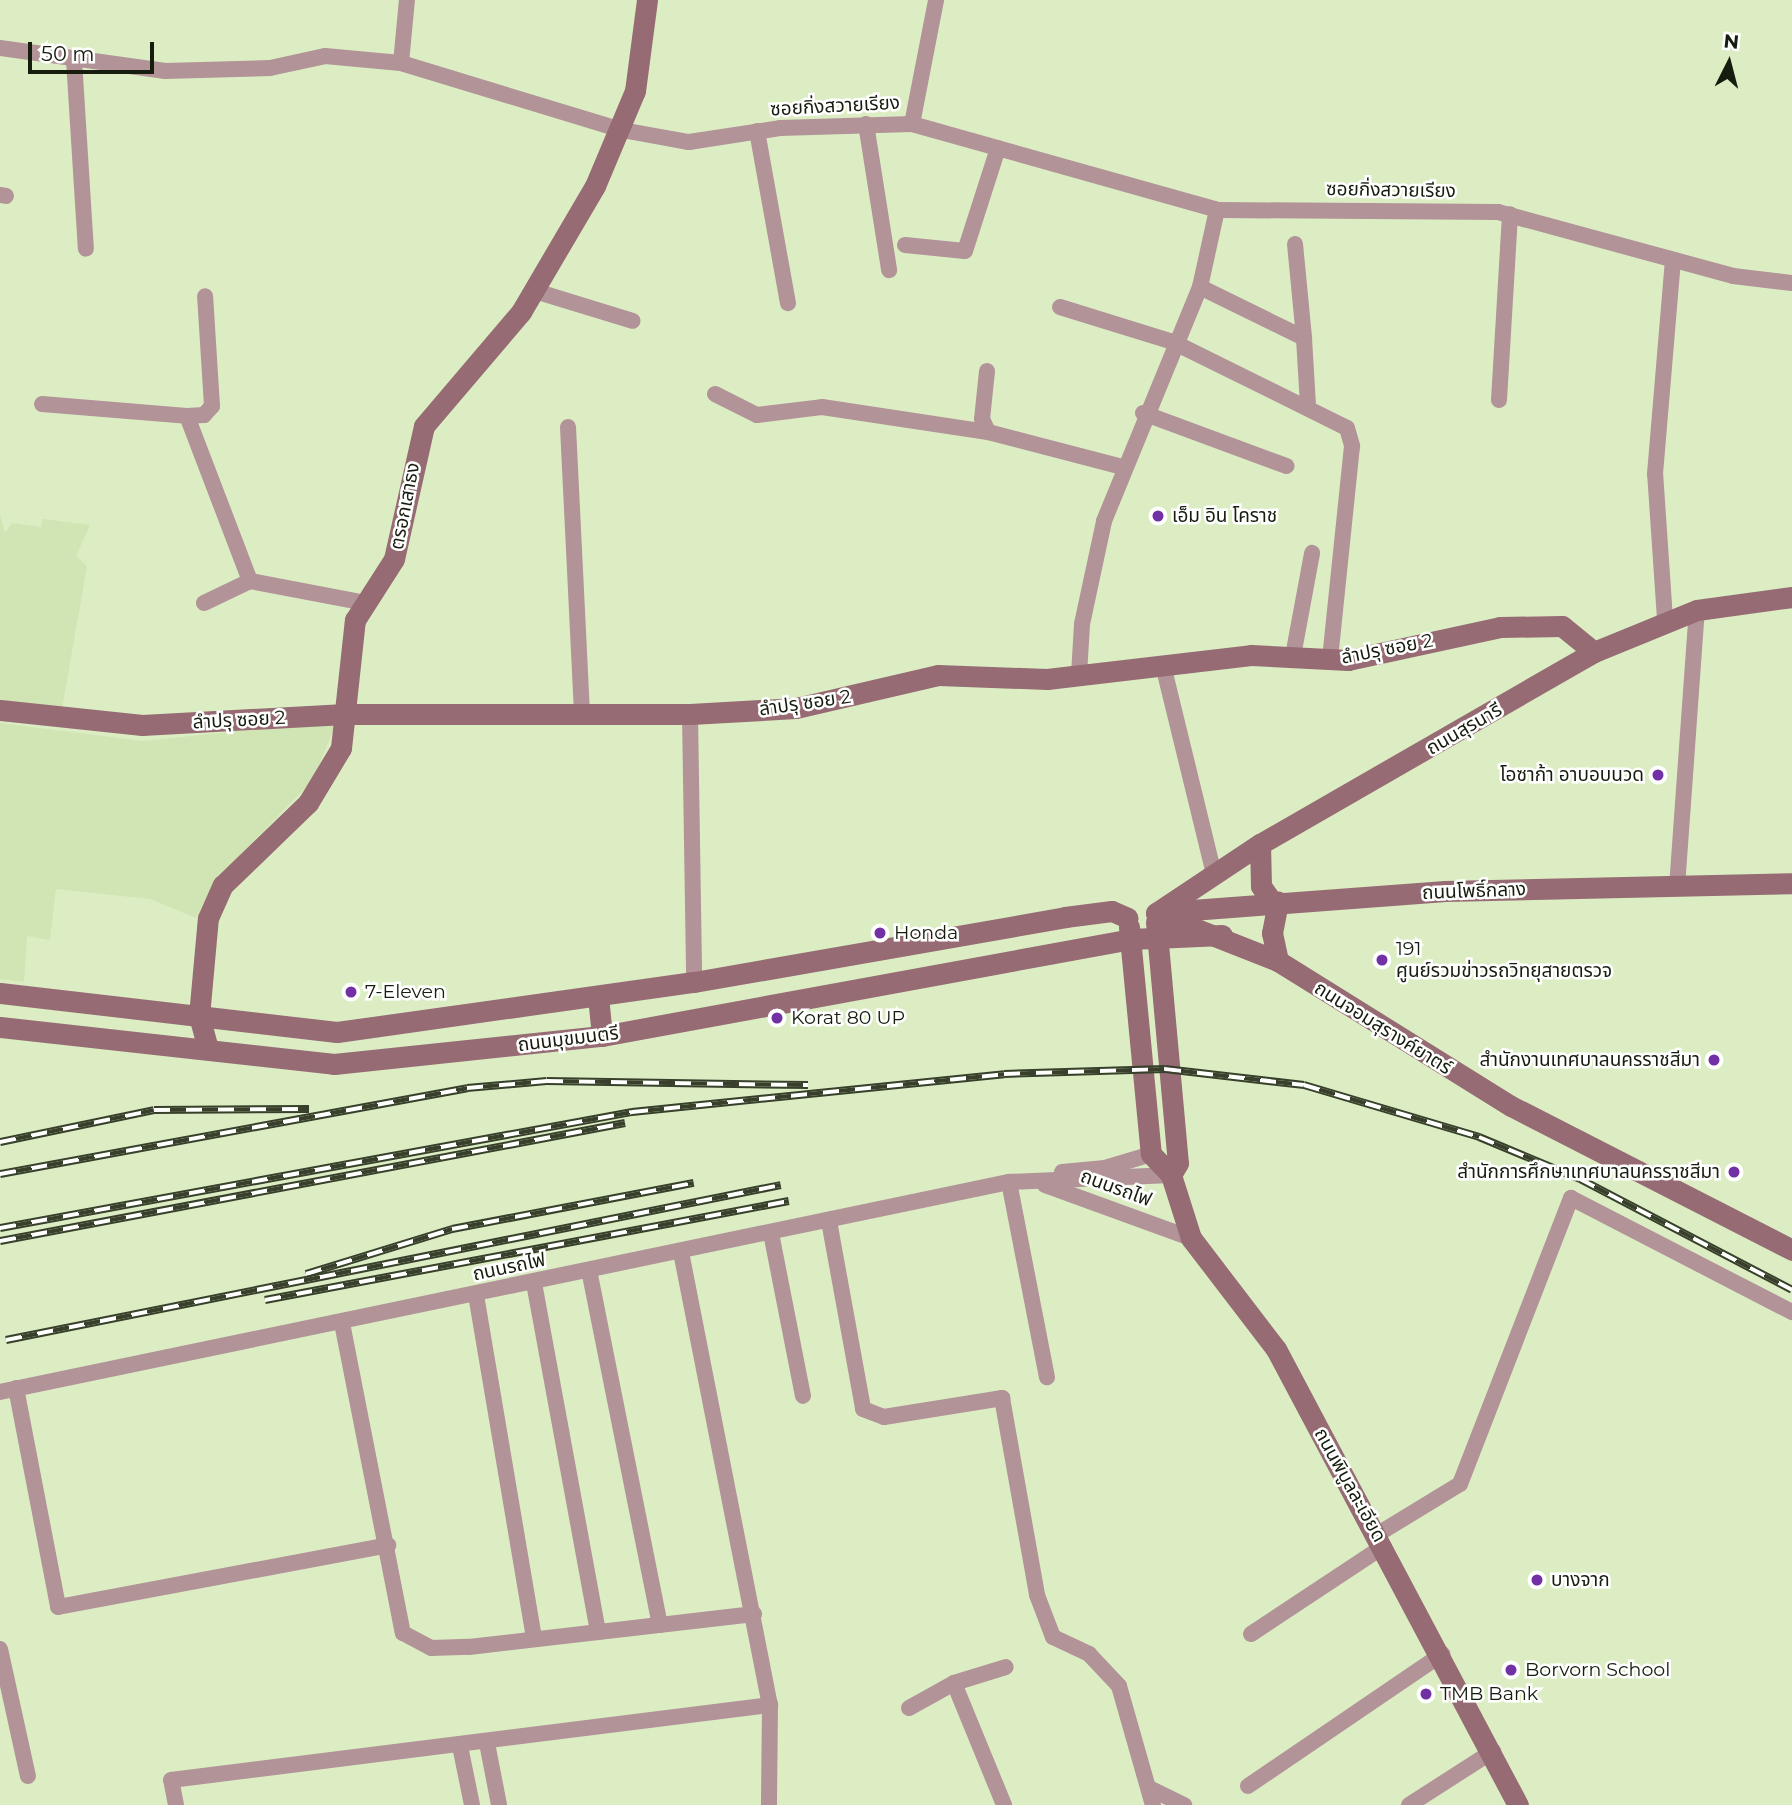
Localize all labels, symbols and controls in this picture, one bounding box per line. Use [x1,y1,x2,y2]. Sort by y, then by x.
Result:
scale bar [32,28,158,72]
north arrow [1694,28,1764,98]
text: N [1722,29,1740,54]
text: 50 m [41,41,95,66]
street label: ซอยกิ่งสวายเรียง [770,91,900,121]
street label: ซอยกิ่งสวายเรียง [1326,177,1456,203]
street label: ตรอกเสาธง [385,461,425,551]
place label: เอ็ม อิน โคราช [1172,505,1277,527]
marker: เอ็ม อิน โคราช [1150,508,1166,524]
street label: ลำปรุ ซอย 2 [1339,629,1435,669]
street label: ลำปรุ ซอย 2 [757,685,853,721]
street label: ถนนสุรนารี [1422,698,1506,760]
street label: ลำปรุ ซอย 2 [192,706,286,734]
place label: โอซาก้า อาบอบนวด [1500,764,1644,786]
marker: โอซาก้า อาบอบนวด [1650,767,1666,783]
street label: ถนนโพธิ์กลาง [1422,878,1526,904]
place label: Honda [894,922,958,944]
marker: Honda [872,925,888,941]
place label: 191 ศูนย์รวมข่าวรถวิทยุสายตรวจ [1396,938,1612,982]
marker: 191 ศูนย์รวมข่าวรถวิทยุสายตรวจ [1374,952,1390,968]
street label: ถนนจอมสุรางค์ยาตร์ [1310,977,1456,1079]
place label: 7-Eleven [365,981,446,1003]
marker: 7-Eleven [343,984,359,1000]
place label: Korat 80 UP [791,1007,905,1029]
marker: Korat 80 UP [769,1010,785,1026]
street label: ถนนมุขมนตรี [516,1022,620,1056]
place label: สำนักงานเทศบาลนครราชสีมา [1479,1049,1700,1071]
marker: สำนักงานเทศบาลนครราชสีมา [1706,1052,1722,1068]
place label: สำนักการศึกษาเทศบาลนครราชสีมา [1457,1161,1720,1183]
marker: สำนักการศึกษาเทศบาลนครราชสีมา [1726,1164,1742,1180]
street label: ถนนรถไฟ [1077,1165,1155,1211]
street label: ถนนรถไฟ [471,1248,547,1286]
street label: ถนนพิบูลละเอียด [1309,1424,1391,1546]
place label: บางจาก [1551,1569,1610,1591]
marker: บางจาก [1529,1572,1545,1588]
place label: Borvorn School [1525,1659,1670,1681]
marker: Borvorn School [1503,1662,1519,1678]
place label: TMB Bank [1440,1683,1538,1705]
marker: TMB Bank [1418,1686,1434,1702]

